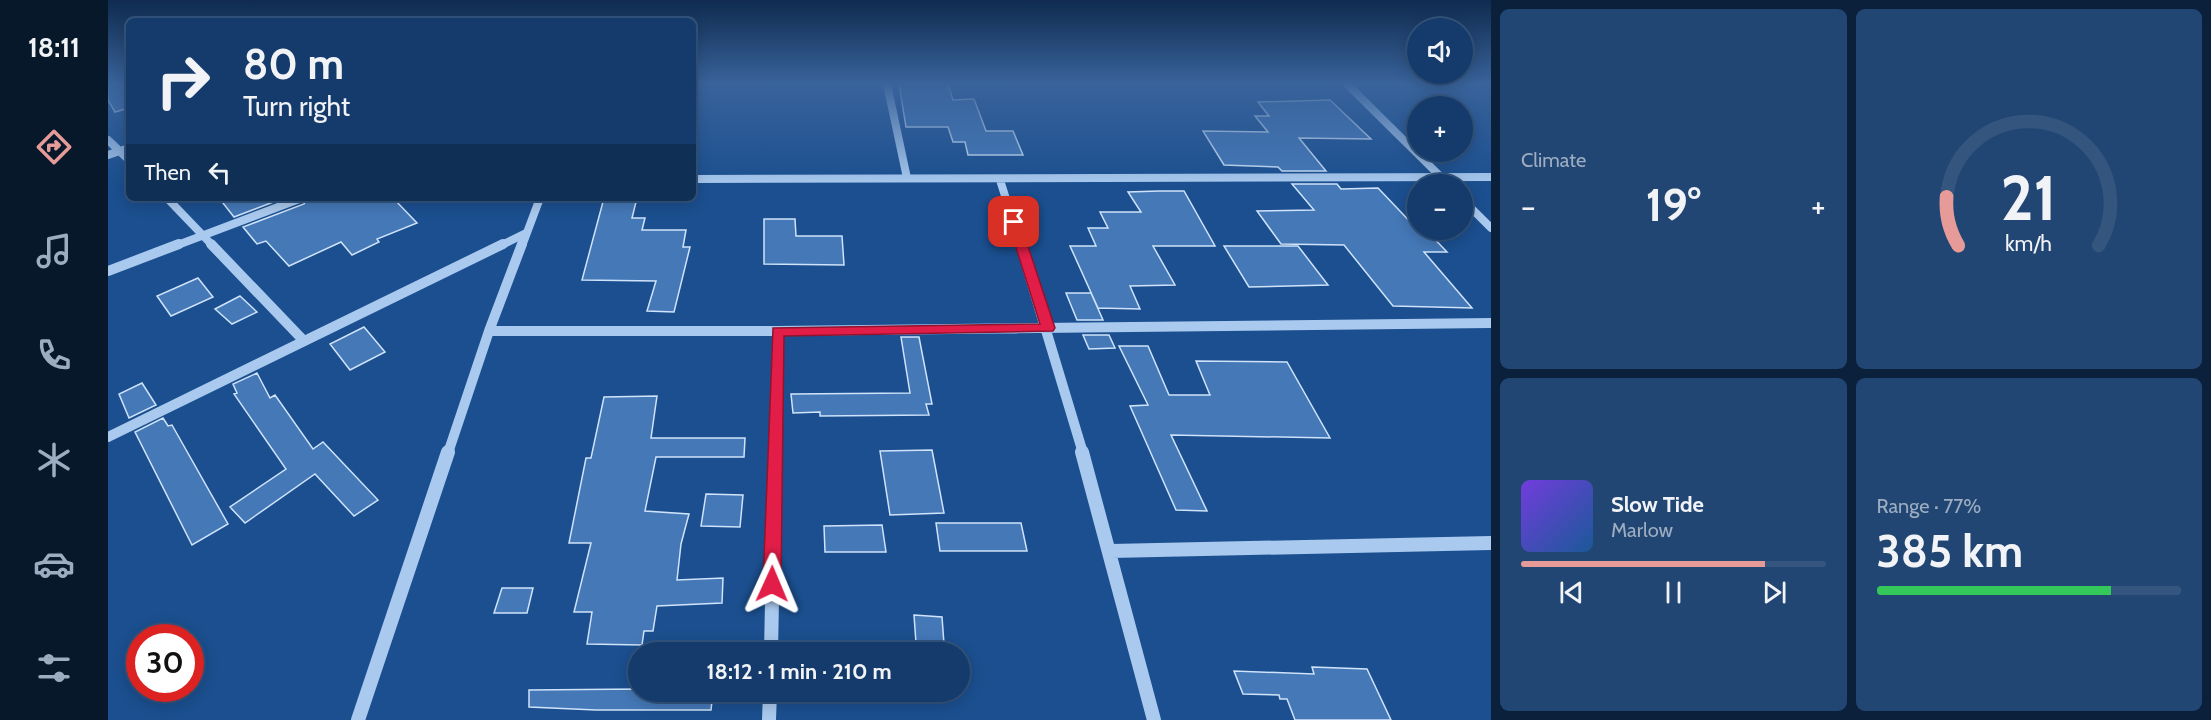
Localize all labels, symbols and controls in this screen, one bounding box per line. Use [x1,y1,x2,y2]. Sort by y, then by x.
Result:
map controls [1407,18,1473,240]
button: sound [1407,18,1473,84]
text: 18:11 [28,31,80,64]
text: 80 m [243,38,344,90]
icon: right [144,42,222,120]
text: Turn right [243,90,350,123]
button: + [1407,96,1473,162]
icon: directions [33,126,75,168]
text: Climate [1521,148,1586,172]
icon: left [203,156,236,189]
text: Then [144,159,191,186]
text: 21 [2001,160,2057,236]
button: − [1407,174,1473,240]
text: 19° [1646,178,1701,232]
text: − [1521,186,1536,226]
text: + [1811,186,1826,226]
pin [988,196,1039,247]
icon: arrive [997,205,1030,238]
icon: music [33,230,75,272]
text: km/h [2005,230,2052,256]
icon: phone [33,334,75,376]
icon: climate [33,439,75,481]
text: Slow Tide [1611,491,1704,518]
text: Range · 77% [1877,494,1981,518]
text: Marlow [1611,518,1673,542]
text: 385 km [1877,524,2023,578]
icon: car [33,543,75,585]
position arrow [740,552,804,616]
icon: previous [1555,576,1588,609]
icon: pause [1657,576,1690,609]
icon: next [1758,576,1791,609]
speed limit sign: 30 [126,624,204,702]
icon: filters [33,647,75,689]
text: 18:12 · 1 min · 210 m [706,658,892,685]

